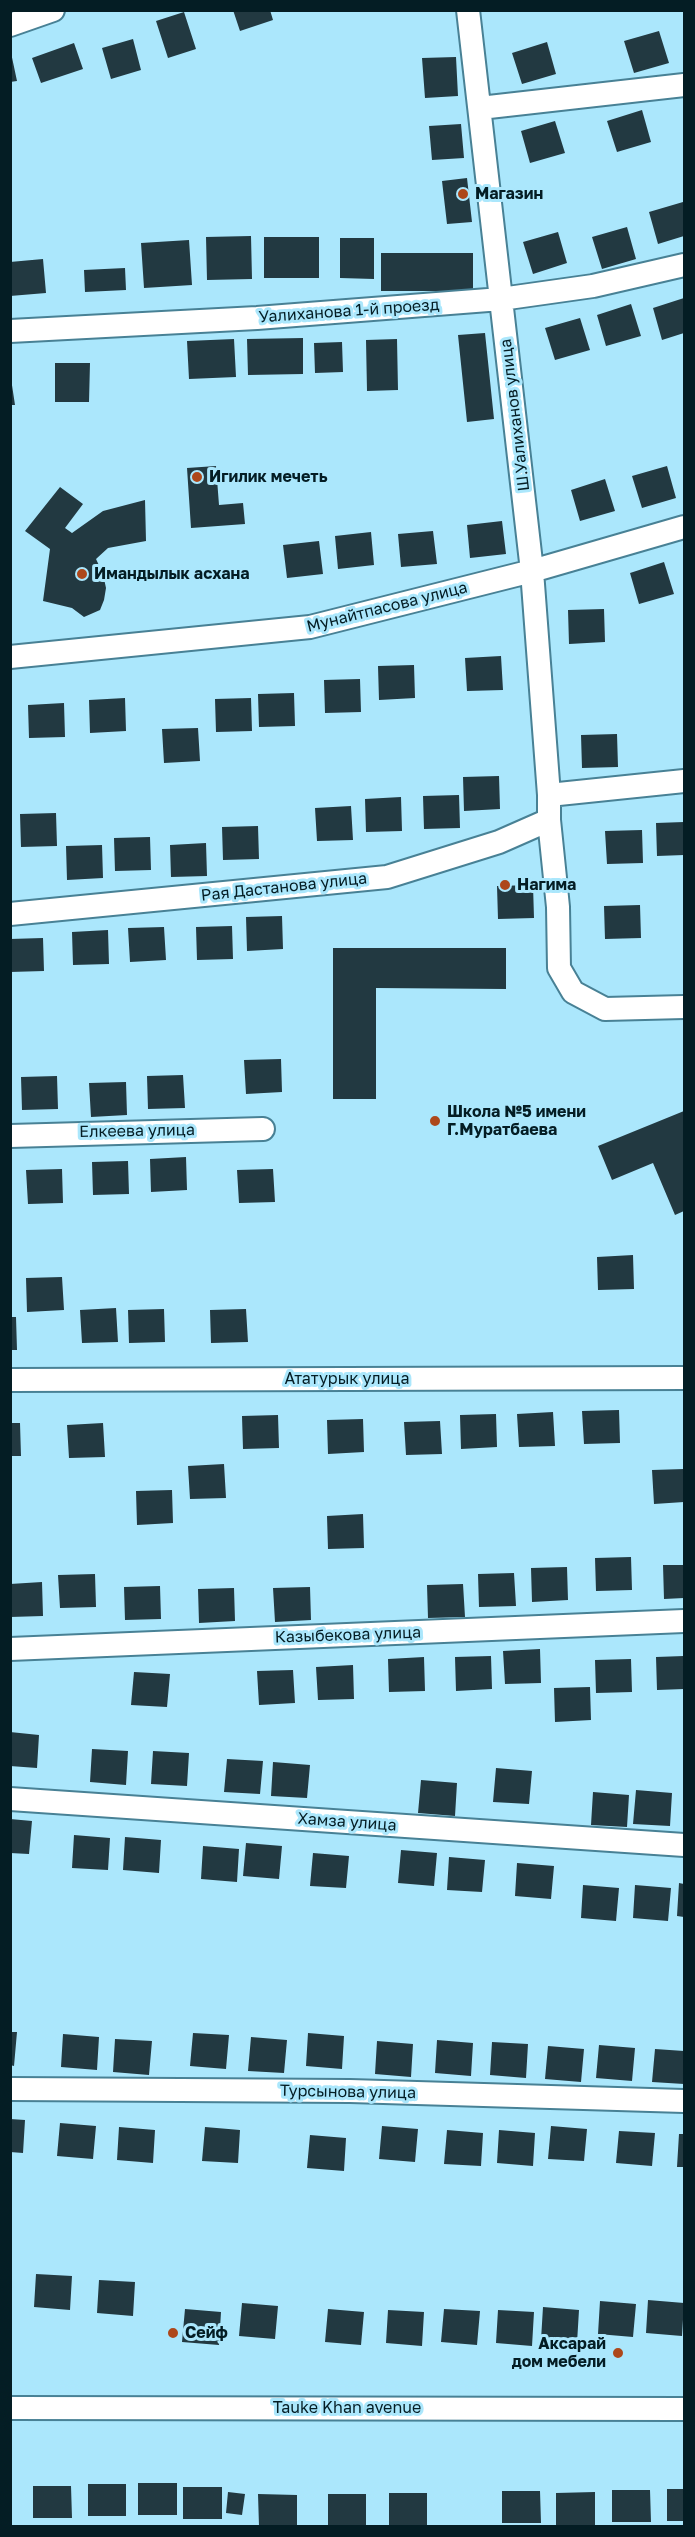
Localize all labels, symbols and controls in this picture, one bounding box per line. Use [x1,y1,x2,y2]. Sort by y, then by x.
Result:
place label: Магазин [475,184,543,204]
marker: Магазин [456,187,470,201]
street label: Уалиханова 1-й проезд [258,295,440,327]
street label: Ш.Уалиханов улица [496,338,534,492]
place label: Игилик мечеть [209,467,327,487]
marker: Игилик мечеть [190,470,204,484]
place label: Имандылык асхана [94,564,250,584]
marker: Имандылык асхана [75,567,89,581]
street label: Мунайтпасова улица [305,578,469,636]
street label: Рая Дастанова улица [200,869,368,905]
place label: Нагима [517,875,576,895]
marker: Нагима [498,878,512,892]
place label: Школа №5 имени Г.Муратбаева [447,1102,586,1140]
marker: Школа №5 имени Г.Муратбаева [428,1114,442,1128]
street label: Елкеева улица [79,1120,195,1142]
street label: Ататурык улица [285,1369,409,1389]
street label: Казыбекова улица [275,1623,421,1647]
street label: Хамза улица [297,1809,397,1835]
street label: Турсынова улица [280,2081,416,2103]
place label: Сейф [185,2323,228,2343]
marker: Сейф [166,2326,180,2340]
place label: Аксарай дом мебели [512,2334,606,2372]
marker: Аксарай дом мебели [611,2346,625,2360]
street label: Tauke Khan avenue [273,2398,421,2418]

